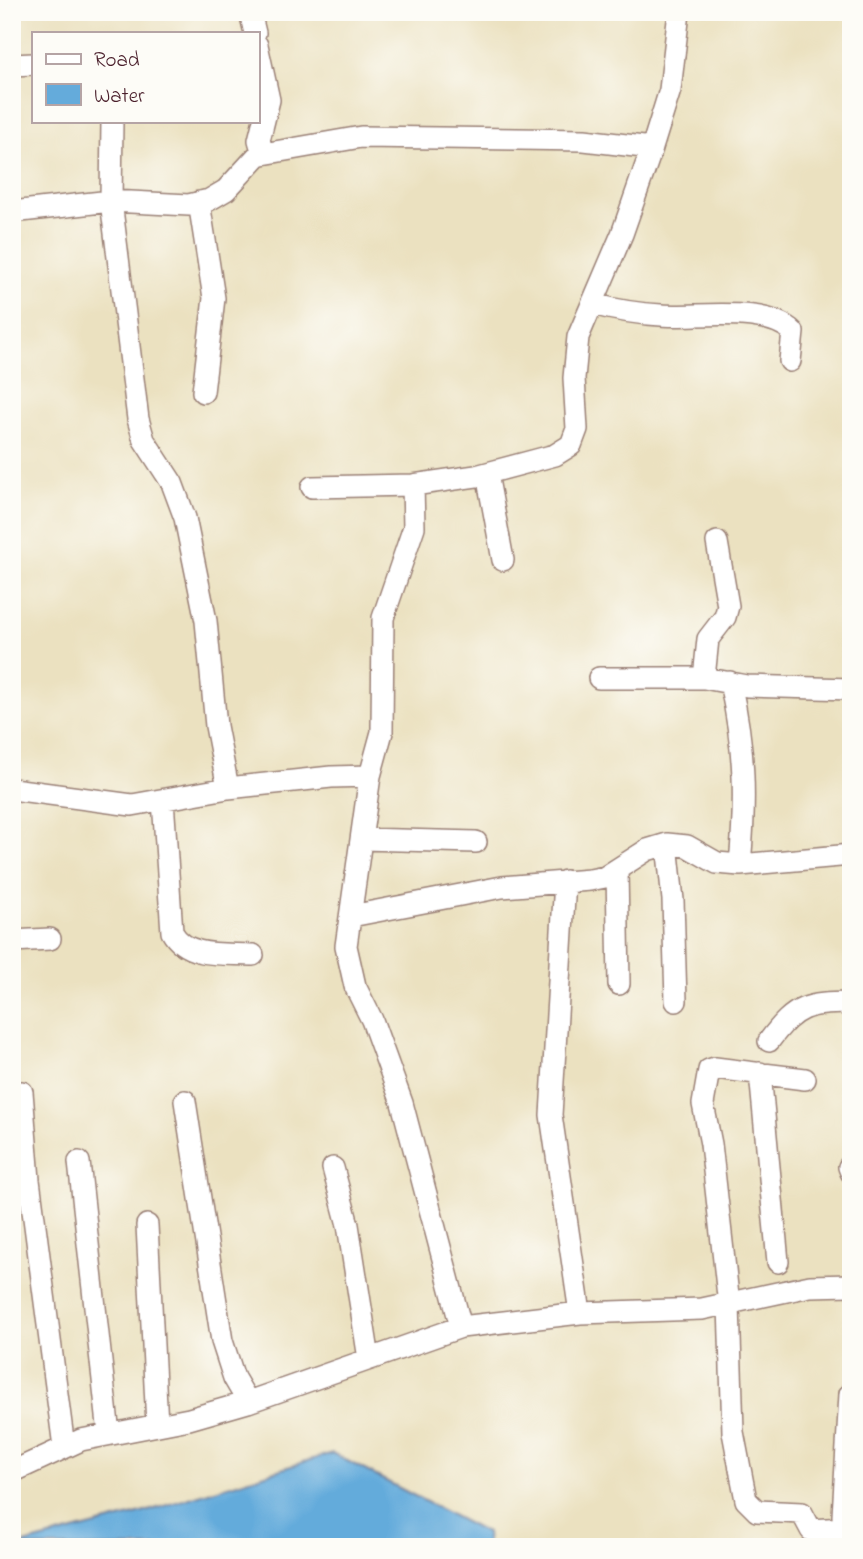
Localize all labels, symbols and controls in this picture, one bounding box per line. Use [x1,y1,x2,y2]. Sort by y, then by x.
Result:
legend [32,32,259,122]
text: Road [94,46,140,76]
text: Water [94,82,145,112]

